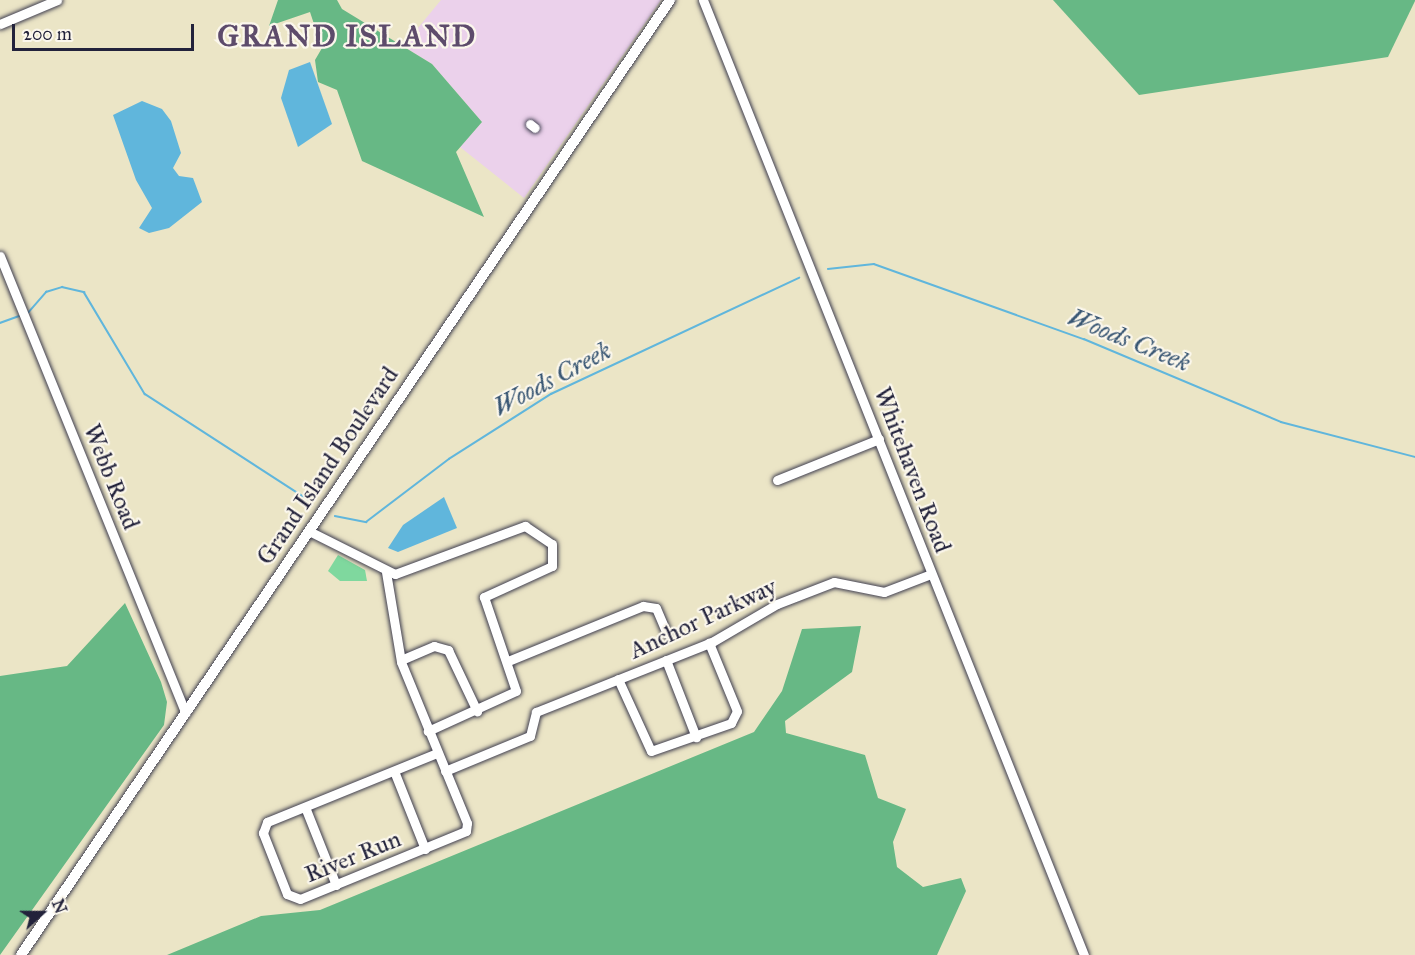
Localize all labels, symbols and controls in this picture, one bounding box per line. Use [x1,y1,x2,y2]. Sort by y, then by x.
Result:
scale bar [15,12,196,50]
district label: GRAND ISLAND [217,18,477,54]
text: 200 m [23,23,72,45]
water label: Woods Creek [1063,301,1195,379]
water label: Woods Creek [488,335,616,423]
street label: Grand Island Boulevard [251,362,405,570]
street label: Whitehaven Road [867,383,957,557]
street label: Webb Road [77,420,145,534]
street label: Anchor Parkway [625,572,781,666]
street label: River Run [301,825,405,889]
north arrow [12,883,72,943]
text: N [48,897,71,916]

